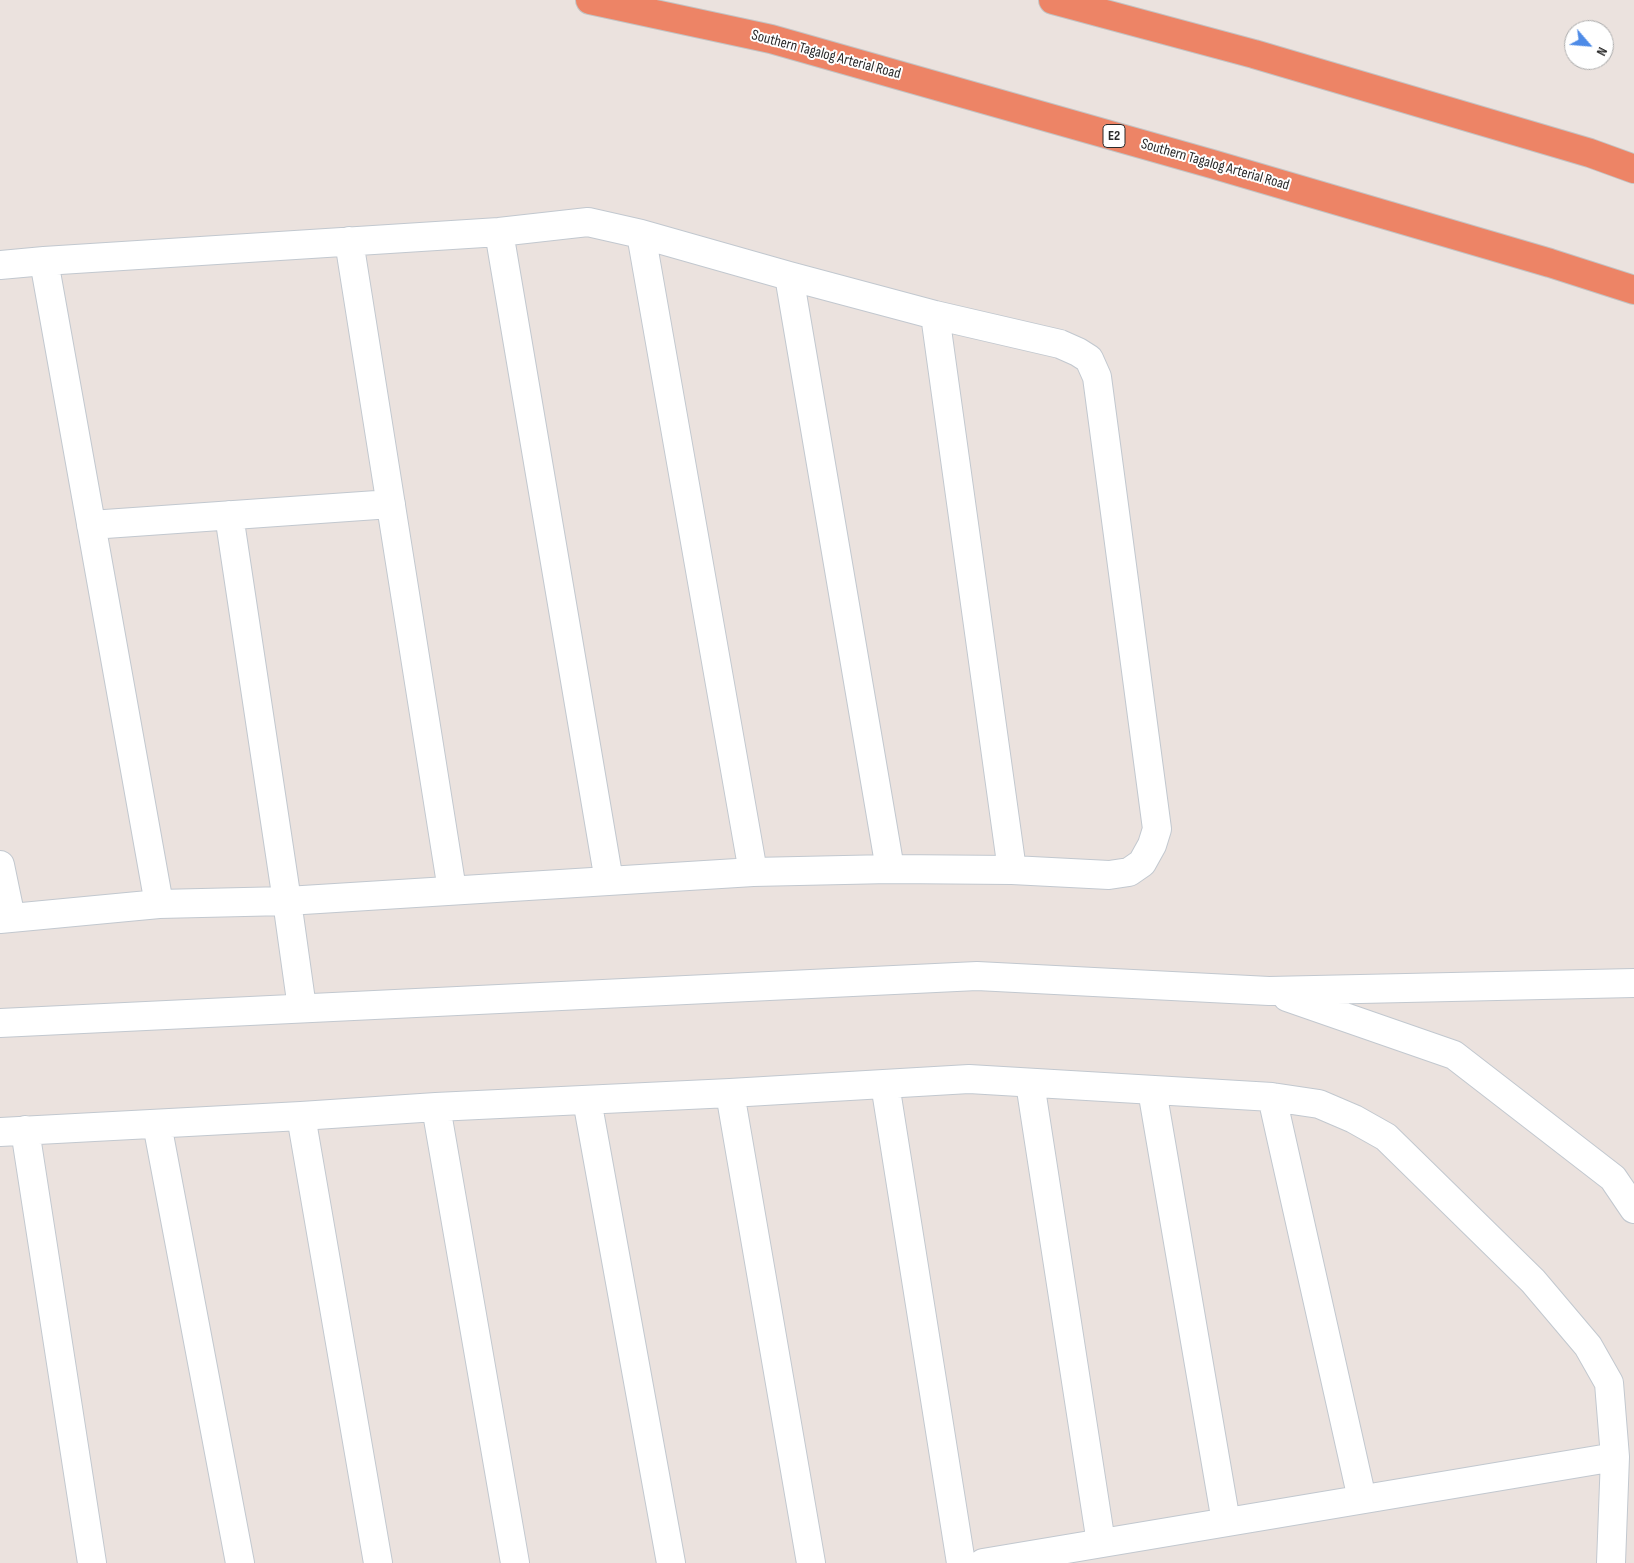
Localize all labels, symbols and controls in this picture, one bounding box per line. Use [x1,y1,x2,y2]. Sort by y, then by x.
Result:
north arrow [1564,20,1614,70]
street label: Southern Tagalog Arterial Road [750,26,902,84]
text: N [1593,44,1611,59]
road number: E2 [1103,124,1125,148]
street label: Southern Tagalog Arterial Road [1139,135,1291,195]

